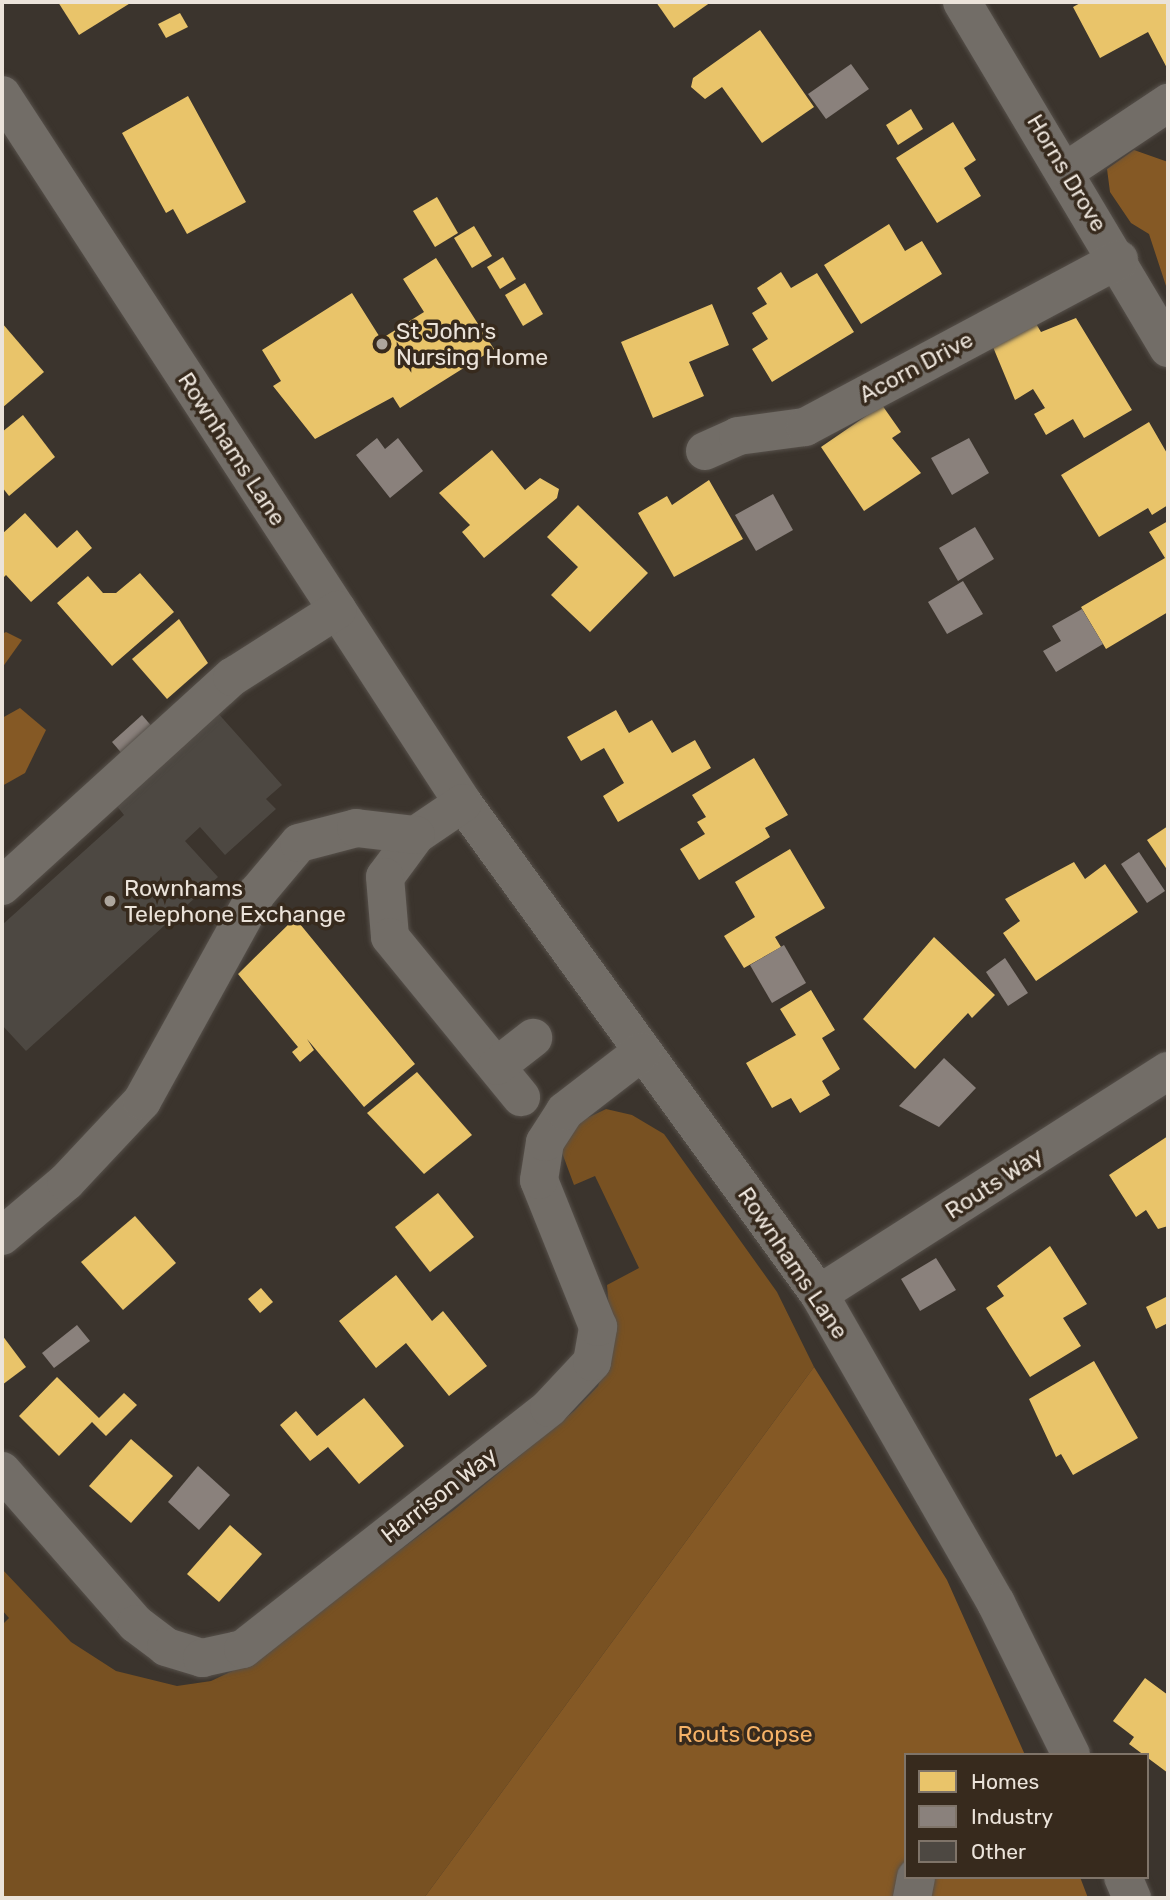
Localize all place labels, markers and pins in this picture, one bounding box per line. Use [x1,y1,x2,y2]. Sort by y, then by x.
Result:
place label: St John's Nursing Home [396,317,548,371]
marker: St John's Nursing Home [374,336,390,352]
place label: Rownhams Telephone Exchange [124,874,346,928]
marker: Rownhams Telephone Exchange [102,893,118,909]

